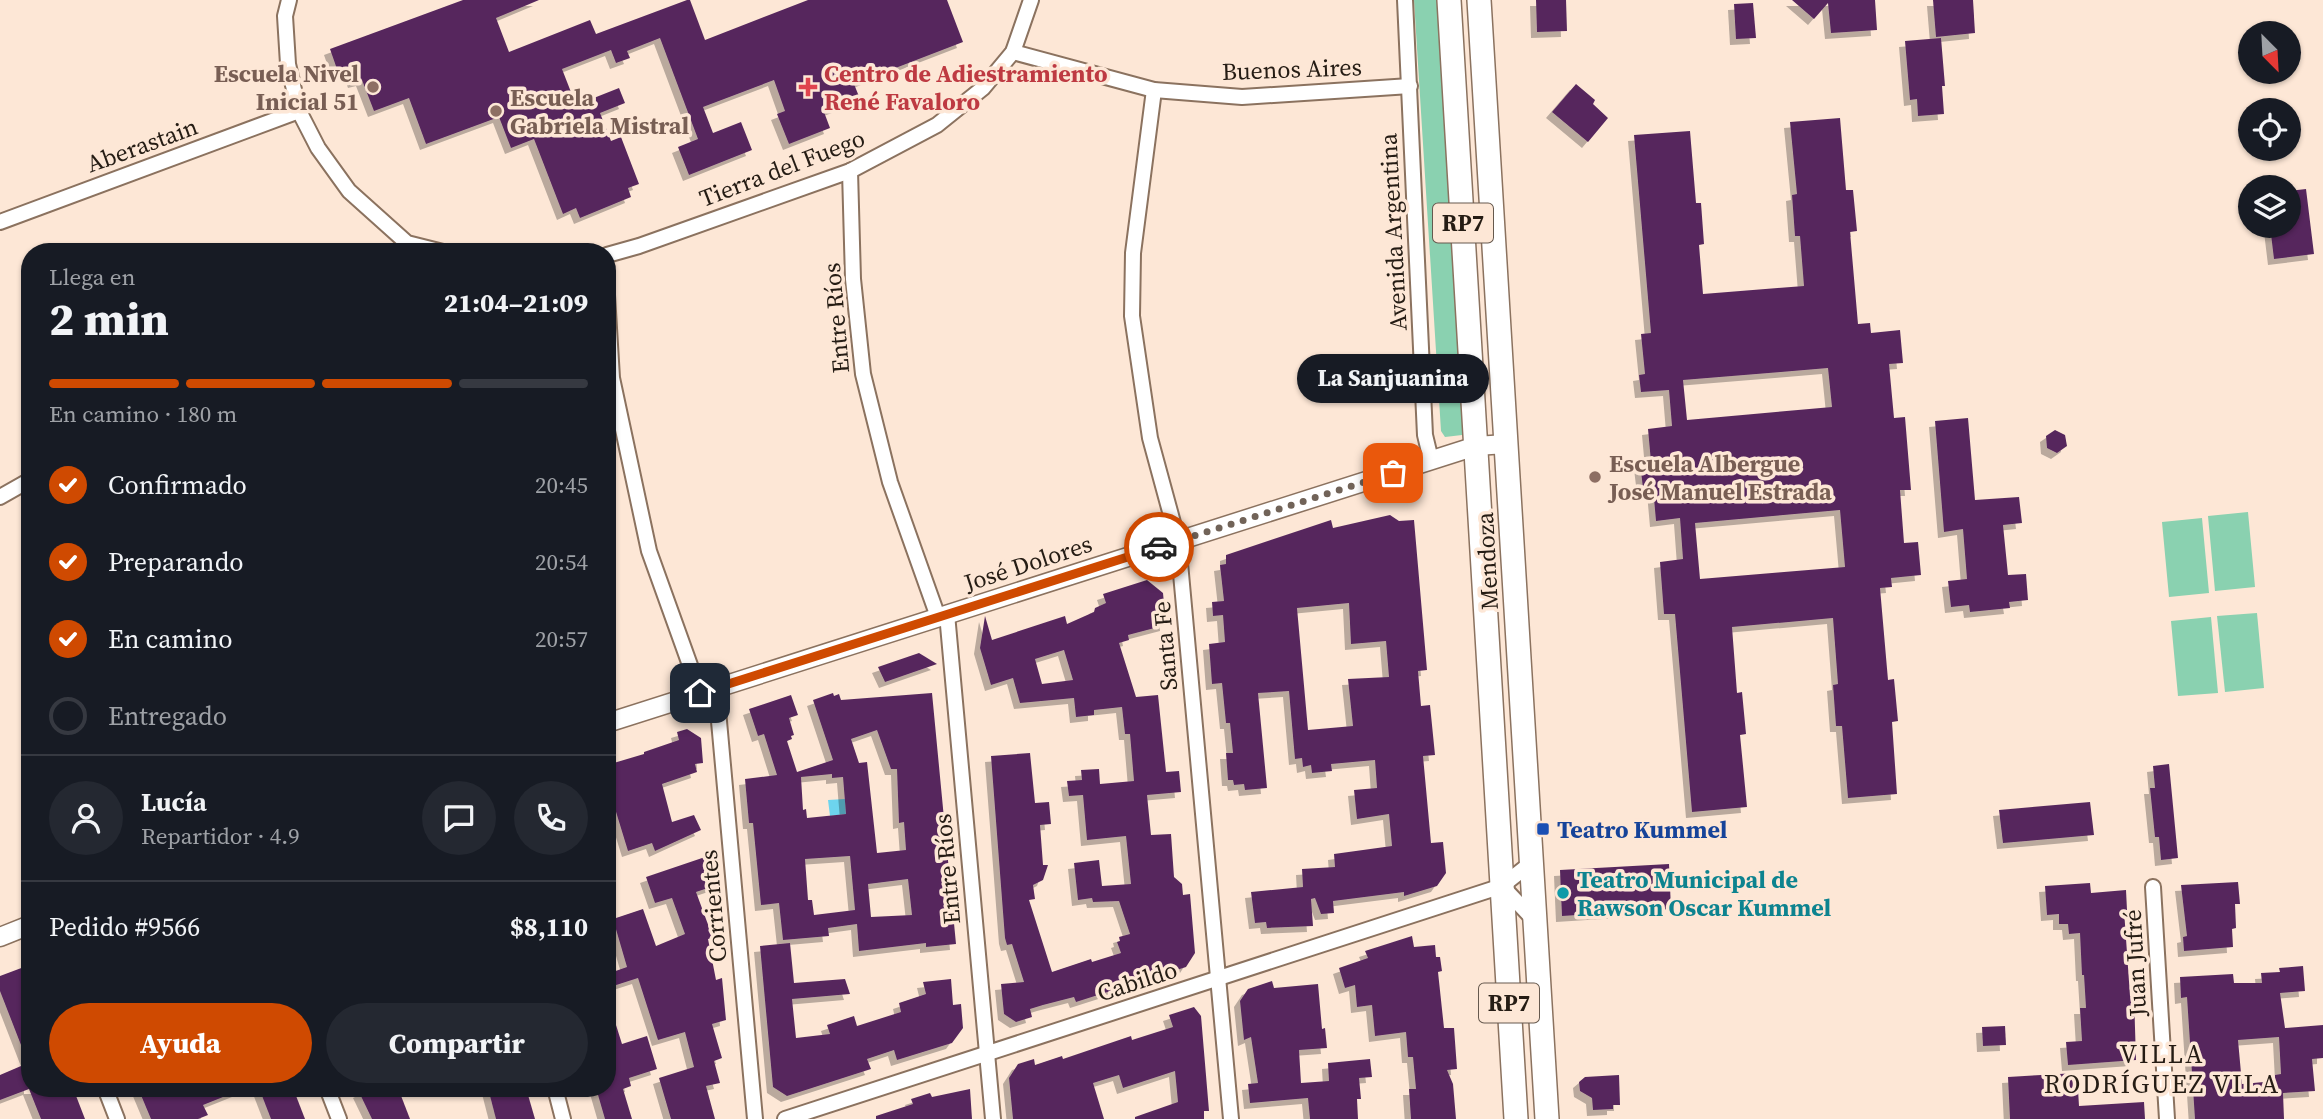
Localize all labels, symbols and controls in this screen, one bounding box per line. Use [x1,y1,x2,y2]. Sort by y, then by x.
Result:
north arrow [2238,21,2301,84]
map controls [2238,21,2301,238]
street label: Buenos Aires [1221,50,1363,88]
place label: Escuela Nivel Inicial 51 [214,57,359,118]
place label: Centro de Adiestramiento René Favaloro [824,57,1107,118]
marker: Centro de Adiestramiento René Favaloro [798,77,818,97]
marker: Escuela Nivel Inicial 51 [365,79,381,95]
place label: Escuela Gabriela Mistral [510,81,690,142]
button: locate [2238,98,2301,161]
marker: Escuela Gabriela Mistral [488,103,504,119]
street label: Aberastain [82,110,202,180]
street label: Tierra del Fuego [694,121,870,215]
street label: Avenida Argentina [1371,132,1415,332]
button: layers [2238,175,2301,238]
road number: RP7 [1433,204,1493,243]
text: Llega en [49,261,135,293]
street label: Entre Ríos [815,261,857,375]
text: 21:04–21:09 [444,285,588,321]
text: 2 min [49,287,169,350]
callout: La Sanjuanina [1297,354,1489,403]
text: La Sanjuanina [1318,362,1468,394]
text: En camino · 180 m [49,398,237,430]
pin [1363,443,1423,503]
place label: Escuela Albergue José Manuel Estrada [1607,447,1832,508]
icon: bag [1374,454,1412,492]
icon: check [49,466,87,504]
text: Confirmado [108,467,247,503]
text: 20:45 [535,469,588,501]
marker: Escuela Albergue José Manuel Estrada [1587,469,1603,485]
street label: Mendoza [1468,510,1506,611]
courier [1124,512,1194,582]
street label: José Dolores [959,527,1096,600]
icon: car [1140,528,1178,566]
icon: check [49,543,87,581]
text: Preparando [108,544,244,580]
text: 20:54 [535,546,588,578]
street label: Santa Fe [1145,600,1185,692]
icon: check [49,620,87,658]
text: En camino [108,621,233,657]
text: 20:57 [535,623,588,655]
pin [670,663,730,723]
icon: home [681,674,719,712]
text: Entregado [108,698,227,734]
button: person [49,781,123,855]
button: chat [422,781,496,855]
button: phone [514,781,588,855]
text: Lucía [141,784,207,820]
street label: Entre Ríos [926,812,968,926]
place label: Teatro Kummel [1557,813,1728,846]
text: Repartidor · 4.9 [141,820,300,852]
marker: Teatro Kummel [1535,821,1551,837]
street label: Corrientes [692,848,734,964]
place label: Teatro Municipal de Rawson Oscar Kummel [1577,863,1831,924]
marker: Teatro Municipal de Rawson Oscar Kummel [1555,885,1571,901]
text: Pedido #9566 [49,909,200,945]
text: $8,110 [510,909,588,945]
street label: Juan Jufré [2116,909,2154,1018]
street label: Cabildo [1093,953,1181,1009]
road number: RP7 [1479,984,1539,1022]
button: Ayuda [49,1003,312,1083]
button: Compartir [326,1003,588,1083]
district label: VILLA RODRÍGUEZ VILA [2044,1036,2280,1102]

